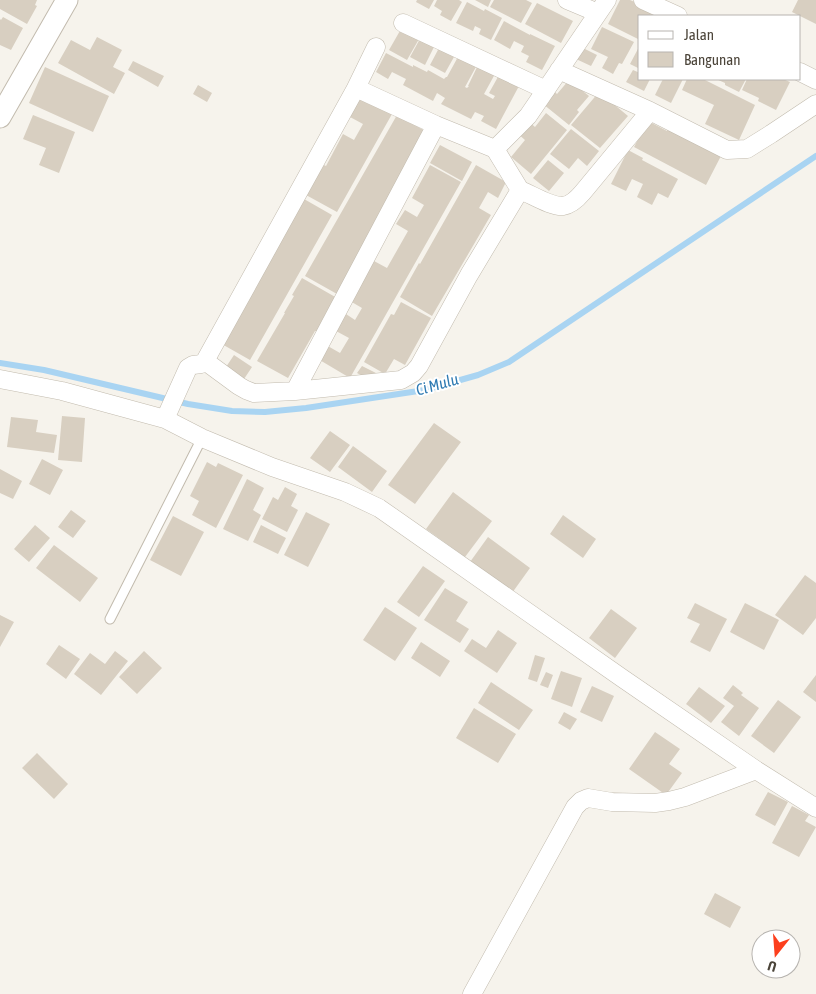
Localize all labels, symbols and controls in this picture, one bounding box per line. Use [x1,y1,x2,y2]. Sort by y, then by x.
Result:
legend [638,15,801,80]
text: Jalan [684,26,714,43]
text: Bangunan [684,51,741,68]
water label: Ci Mulu [414,369,461,399]
north arrow [751,929,801,979]
text: U [766,958,778,975]

